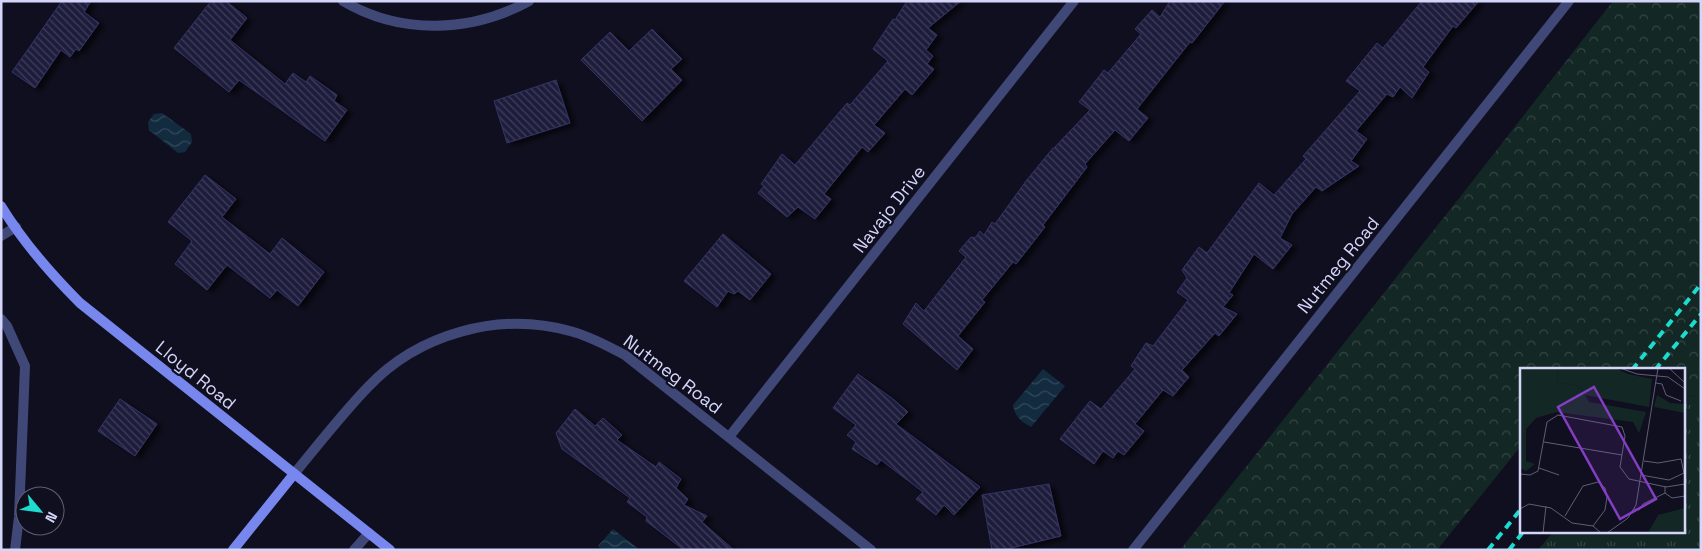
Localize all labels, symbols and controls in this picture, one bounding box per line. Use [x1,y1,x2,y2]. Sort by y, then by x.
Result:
street label: Navajo Drive [848,161,930,257]
street label: Nutmeg Road [1292,212,1384,318]
street label: Nutmeg Road [619,329,727,419]
street label: Lloyd Road [151,336,241,414]
inset map [1520,368,1684,534]
north arrow [15,486,65,536]
text: N [41,509,62,526]

